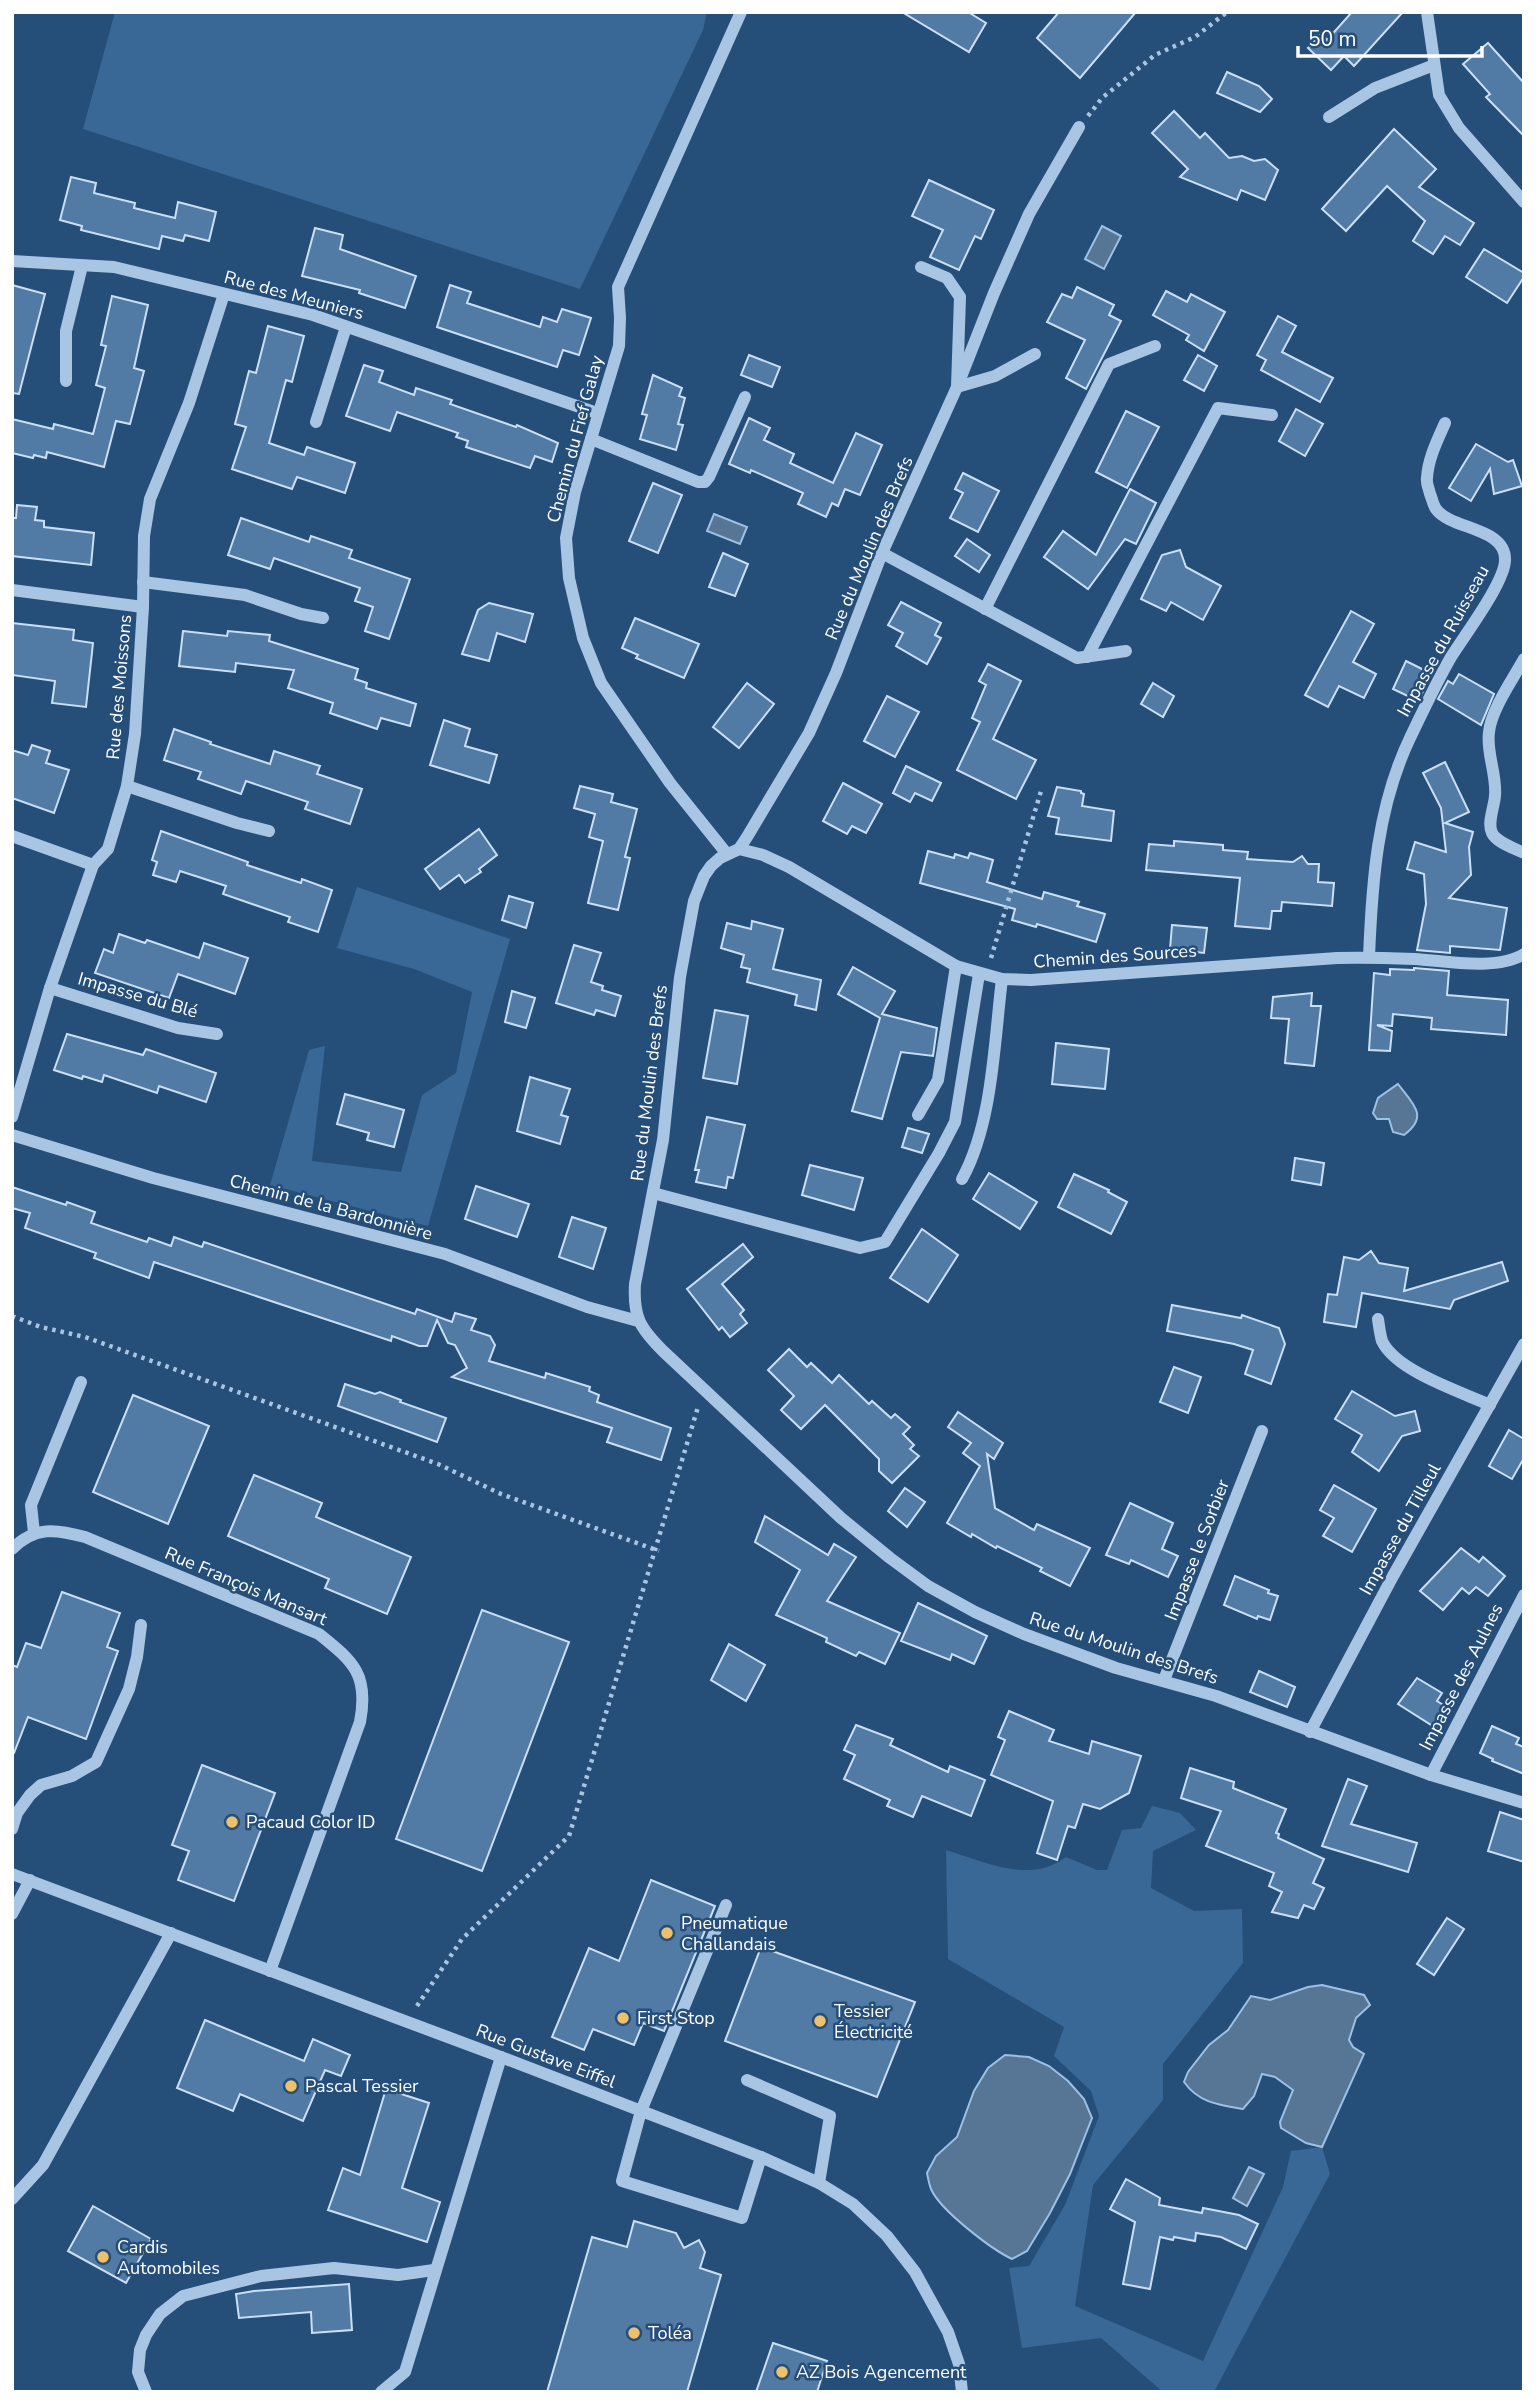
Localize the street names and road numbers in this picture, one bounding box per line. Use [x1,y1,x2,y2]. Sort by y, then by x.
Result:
street label: Rue des Meuniers [221,265,367,325]
street label: Chemin du Fief Galay [541,352,609,525]
street label: Rue du Moulin des Brefs [819,452,919,644]
street label: Impasse du Ruisseau [1391,561,1495,721]
street label: Rue des Moissons [101,613,137,761]
street label: Chemin des Sources [1033,938,1197,974]
street label: Impasse du Blé [75,966,201,1024]
street label: Rue du Moulin des Brefs [625,984,673,1182]
street label: Chemin de la Bardonnière [227,1168,435,1246]
street label: Impasse du Tilleul [1354,1458,1447,1599]
street label: Impasse le Sorbier [1159,1476,1235,1624]
street label: Rue François Mansart [161,1541,332,1631]
street label: Impasse des Aulnes [1414,1599,1508,1755]
street label: Rue du Moulin des Brefs [1026,1606,1222,1690]
street label: Rue Gustave Eiffel [473,2018,620,2094]

